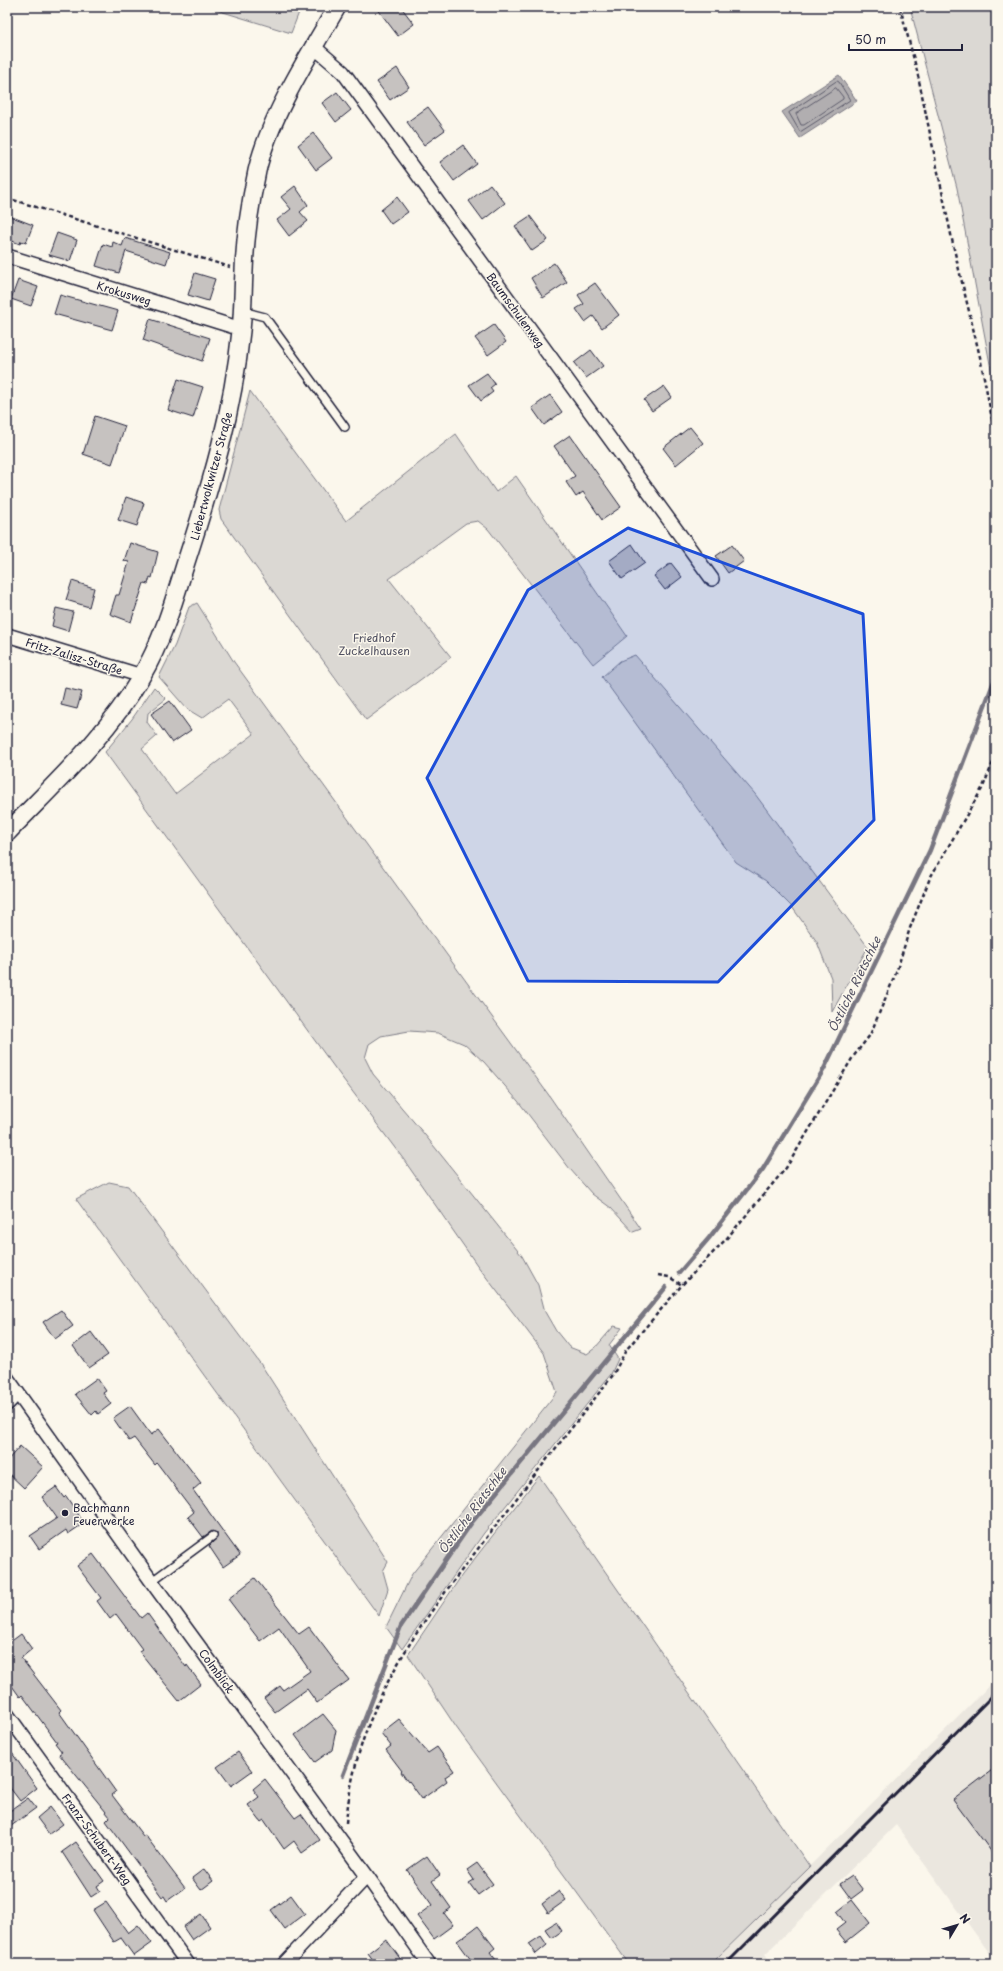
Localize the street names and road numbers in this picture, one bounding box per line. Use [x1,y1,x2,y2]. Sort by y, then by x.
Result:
street label: Baumschulenweg [483,269,549,351]
street label: Krokusweg [95,277,153,309]
street label: Liebertwolkwitzer Straße [186,410,236,542]
street label: Fritz-Zalisz-Straße [23,633,125,679]
street label: Colmblick [195,1645,239,1697]
street label: Franz-Schubert-Weg [58,1790,136,1888]

